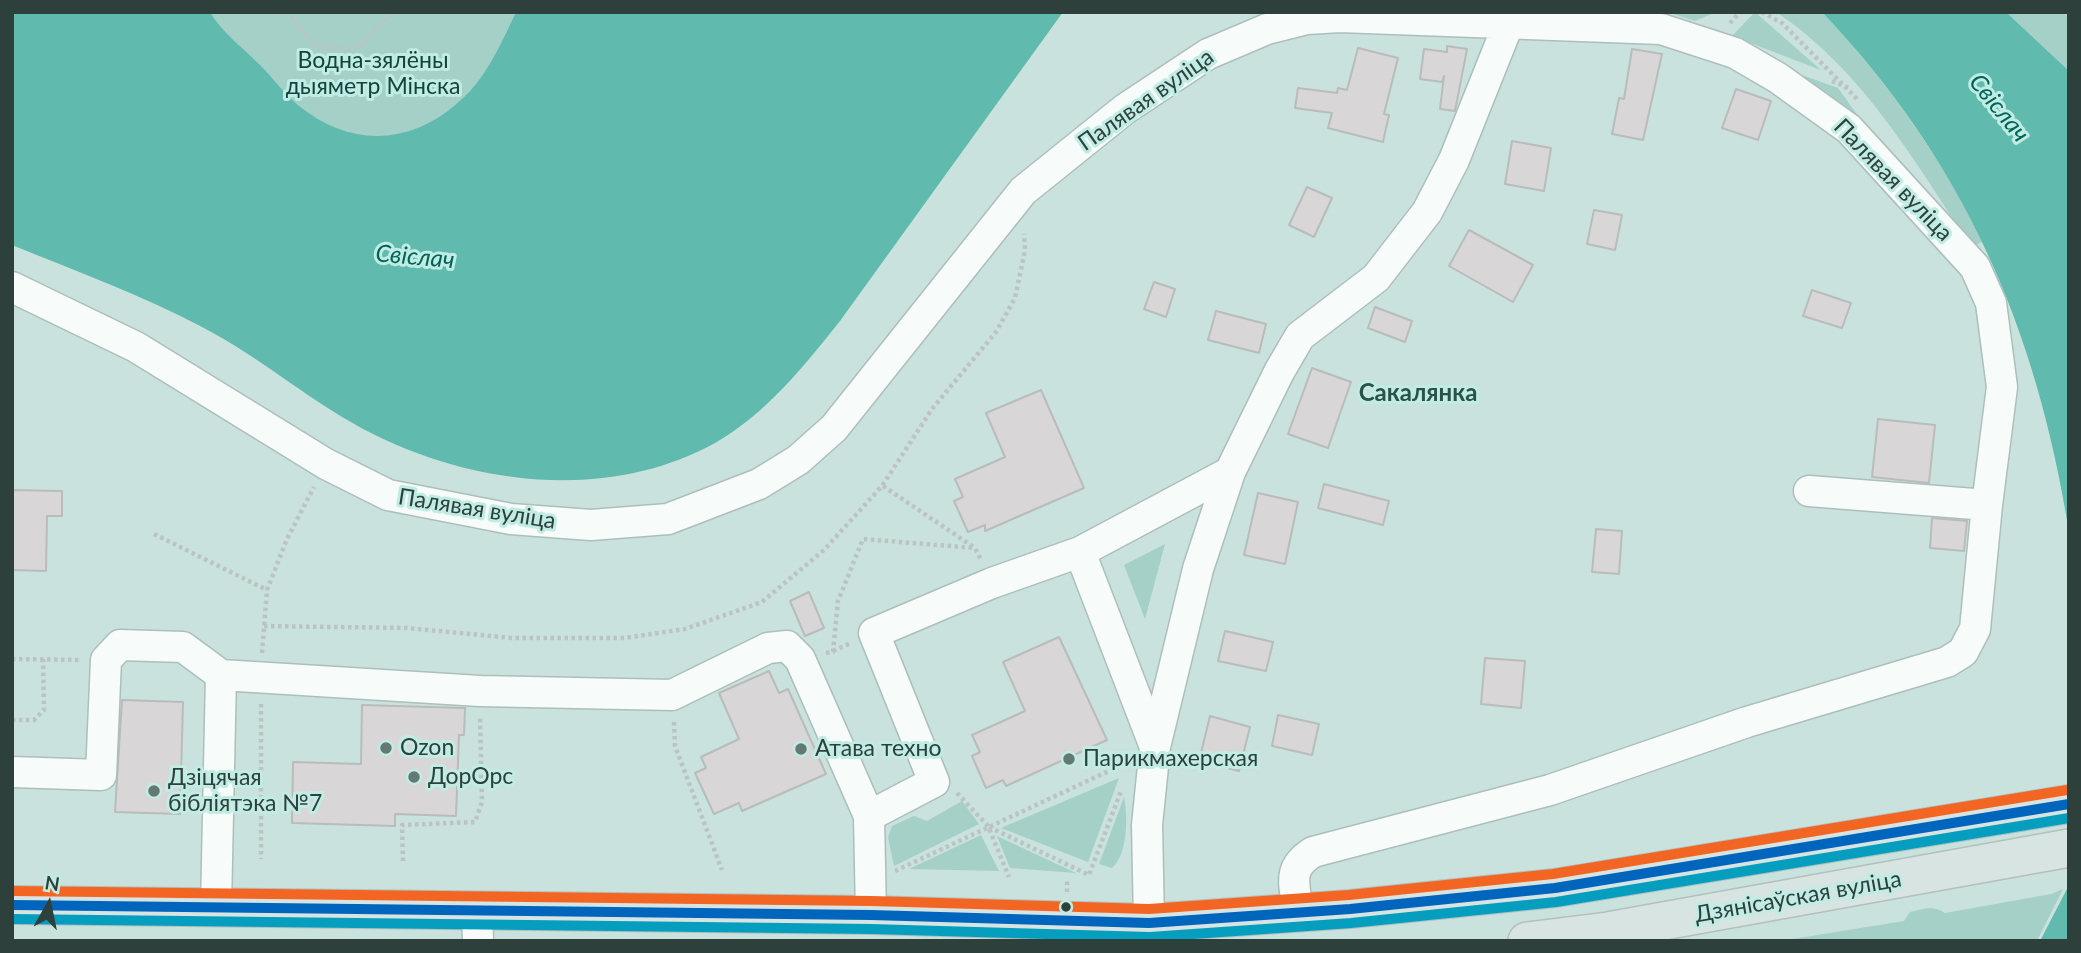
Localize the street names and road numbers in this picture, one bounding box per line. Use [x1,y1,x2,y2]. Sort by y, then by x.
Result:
street label: Палявая вуліца [1073,43,1219,157]
street label: Палявая вуліца [1828,113,1958,247]
street label: Палявая вуліца [396,483,558,535]
street label: Дзянісаўская вуліца [1692,865,1904,929]

